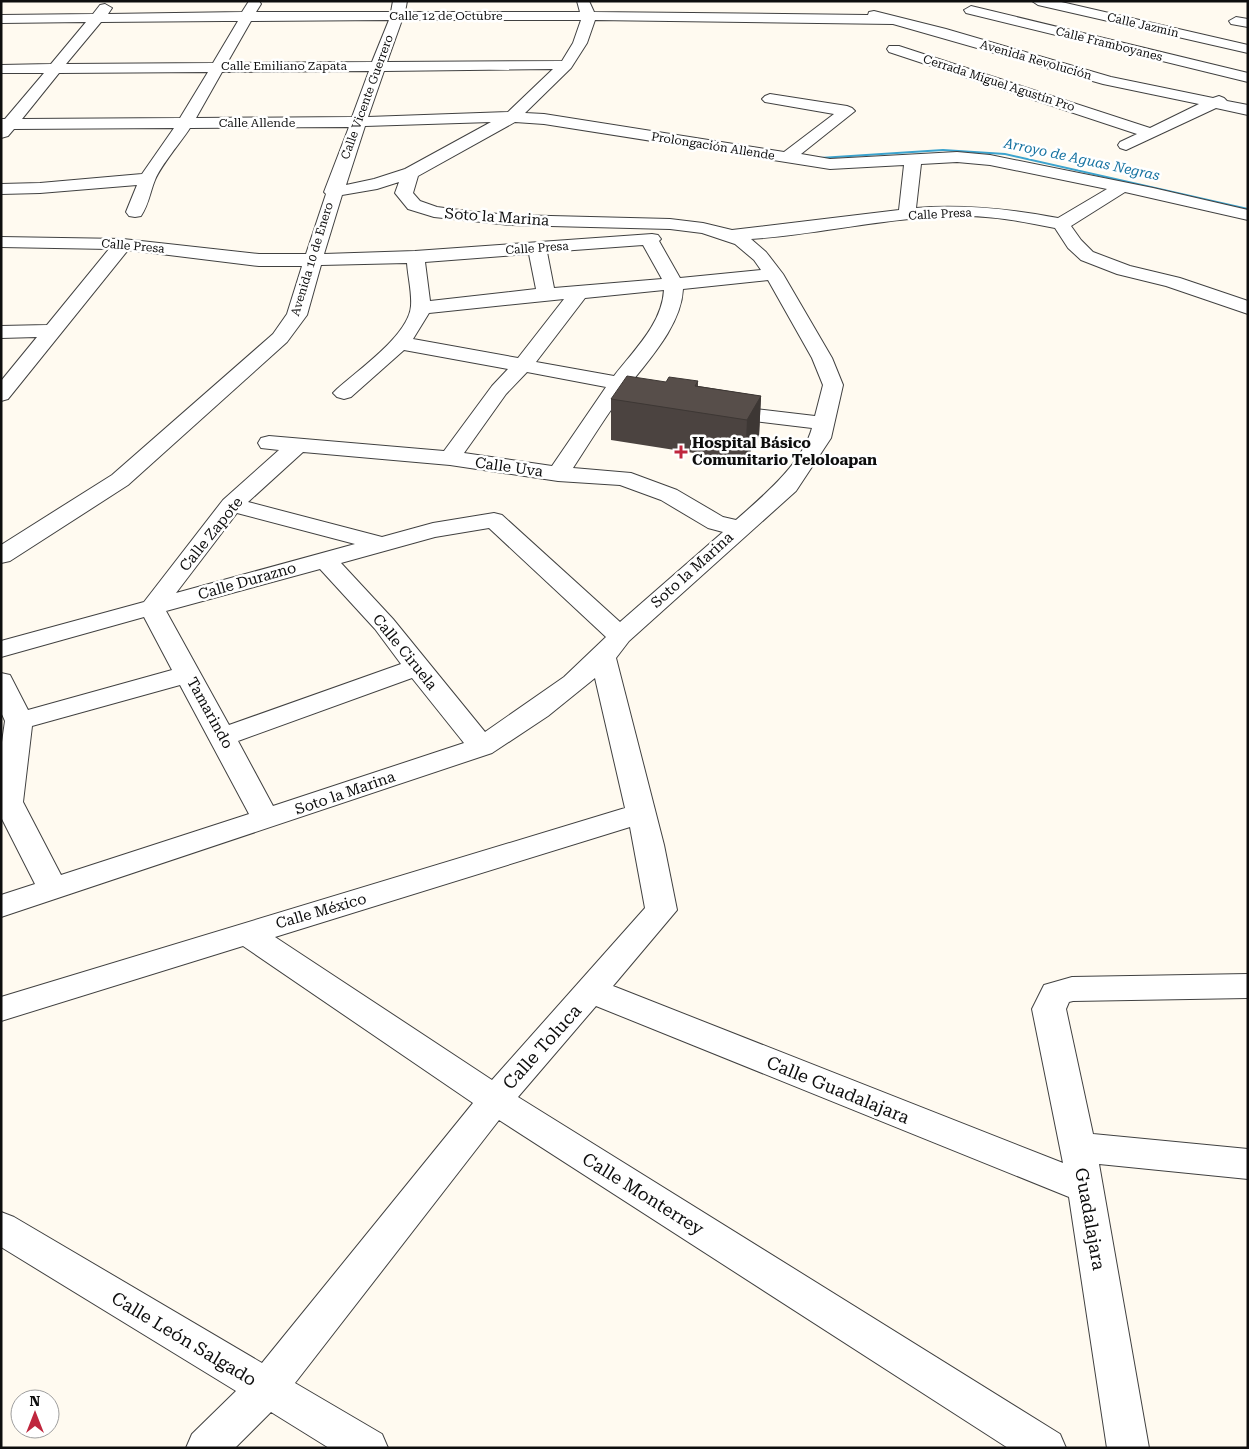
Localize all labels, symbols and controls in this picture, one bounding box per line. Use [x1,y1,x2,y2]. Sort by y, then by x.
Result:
street label: Calle 12 de Octubre [389,9,503,23]
street label: Calle Jazmín [1106,10,1181,40]
street label: Calle Framboyanes [1054,24,1164,64]
street label: Calle Vicente Guerrero [338,33,396,161]
street label: Avenida Revolución [978,37,1094,83]
street label: Cerrada Miguel Agustín Pro [921,52,1077,114]
street label: Calle Emiliano Zapata [221,59,347,73]
street label: Calle Allende [219,116,296,130]
street label: Prolongación Allende [650,129,776,163]
water label: Arroyo de Aguas Negras [1002,134,1162,183]
street label: Avenida 10 de Enero [288,200,336,318]
street label: Soto la Marina [444,204,550,230]
street label: Calle Presa [908,205,973,223]
street label: Calle Presa [101,236,166,256]
street label: Calle Presa [505,239,570,257]
place label: Hospital Básico Comunitario Teloloapan [692,434,877,469]
marker: Hospital Básico Comunitario Teloloapan [674,445,688,459]
street label: Calle Uva [474,453,544,481]
street label: Calle Zapote [176,493,246,575]
street label: Soto la Marina [647,528,737,612]
street label: Calle Durazno [196,558,298,604]
street label: Calle Ciruela [369,610,441,694]
street label: Tamarindo [183,674,237,752]
street label: Soto la Marina [293,767,397,819]
street label: Calle México [274,889,368,933]
street label: Calle Toluca [498,1000,585,1093]
street label: Calle Guadalajara [764,1051,913,1128]
street label: Calle Monterrey [579,1148,708,1240]
street label: Guadalajara [1071,1166,1110,1272]
street label: Calle León Salgado [108,1287,261,1390]
north arrow [10,1389,60,1439]
text: N [30,1393,41,1409]

